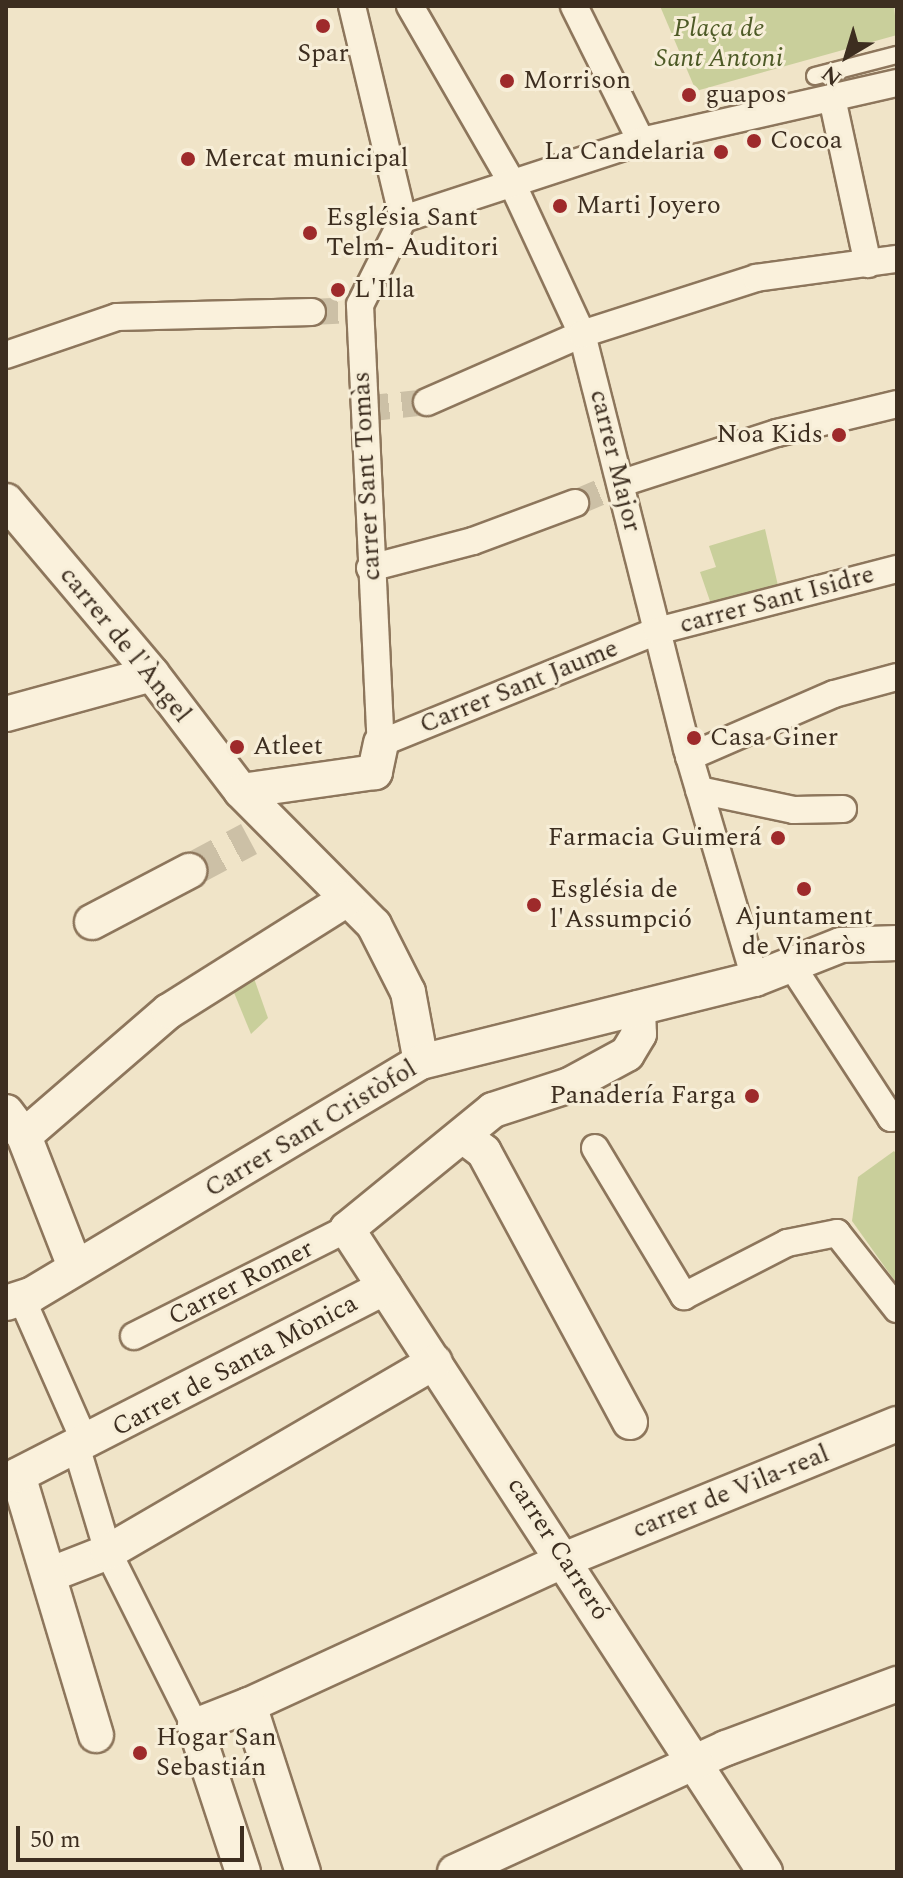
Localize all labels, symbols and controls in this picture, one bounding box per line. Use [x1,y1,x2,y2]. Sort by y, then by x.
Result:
park label: Plaça de Sant Antoni [655,13,783,74]
north arrow [807,16,887,96]
marker: Spar [314,17,332,35]
place label: Spar [297,38,349,70]
text: N [815,57,849,94]
place label: Morrison [523,65,631,97]
marker: Morrison [498,72,516,90]
place label: guapos [705,79,787,111]
marker: guapos [680,86,698,104]
place label: Cocoa [770,125,842,157]
marker: Cocoa [745,132,763,150]
place label: La Candelaria [544,136,705,168]
place label: Mercat municipal [204,143,408,175]
marker: La Candelaria [712,143,730,161]
marker: Mercat municipal [179,150,197,168]
place label: Marti Joyero [576,190,721,222]
marker: Marti Joyero [551,197,569,215]
place label: Església Sant Telm- Auditori [326,202,499,264]
marker: Església Sant Telm- Auditori [301,224,319,242]
place label: L'Illa [354,274,415,306]
marker: L'Illa [329,281,347,299]
street label: carrer Sant Tomàs [346,371,388,581]
street label: carrer Major [582,387,648,535]
place label: Noa Kids [717,419,823,451]
marker: Noa Kids [830,426,848,444]
street label: carrer Sant Isidre [676,559,878,641]
street label: carrer de l'Àngel [53,561,197,729]
street label: Carrer Sant Jaume [415,633,623,741]
place label: Casa Giner [710,722,838,754]
marker: Casa Giner [685,729,703,747]
place label: Atleet [253,731,323,763]
marker: Atleet [228,738,246,756]
place label: Farmacia Guimerá [548,822,762,854]
marker: Farmacia Guimerá [769,829,787,847]
place label: Església de l'Assumpció [550,874,692,936]
marker: Ajuntament de Vinaròs [795,880,813,898]
marker: Església de l'Assumpció [525,896,543,914]
place label: Ajuntament de Vinaròs [735,901,873,962]
street label: Carrer Sant Cristòfol [199,1053,423,1205]
place label: Panadería Farga [550,1080,736,1112]
marker: Panadería Farga [743,1087,761,1105]
street label: Carrer Romer [163,1233,319,1333]
street label: Carrer de Santa Mònica [107,1288,363,1444]
street label: carrer de Vila-real [628,1438,834,1546]
street label: carrer Carreró [500,1472,616,1626]
place label: Hogar San Sebastián [156,1722,277,1784]
marker: Hogar San Sebastián [131,1744,149,1762]
scale bar [20,1810,248,1860]
text: 50 m [30,1822,81,1858]

